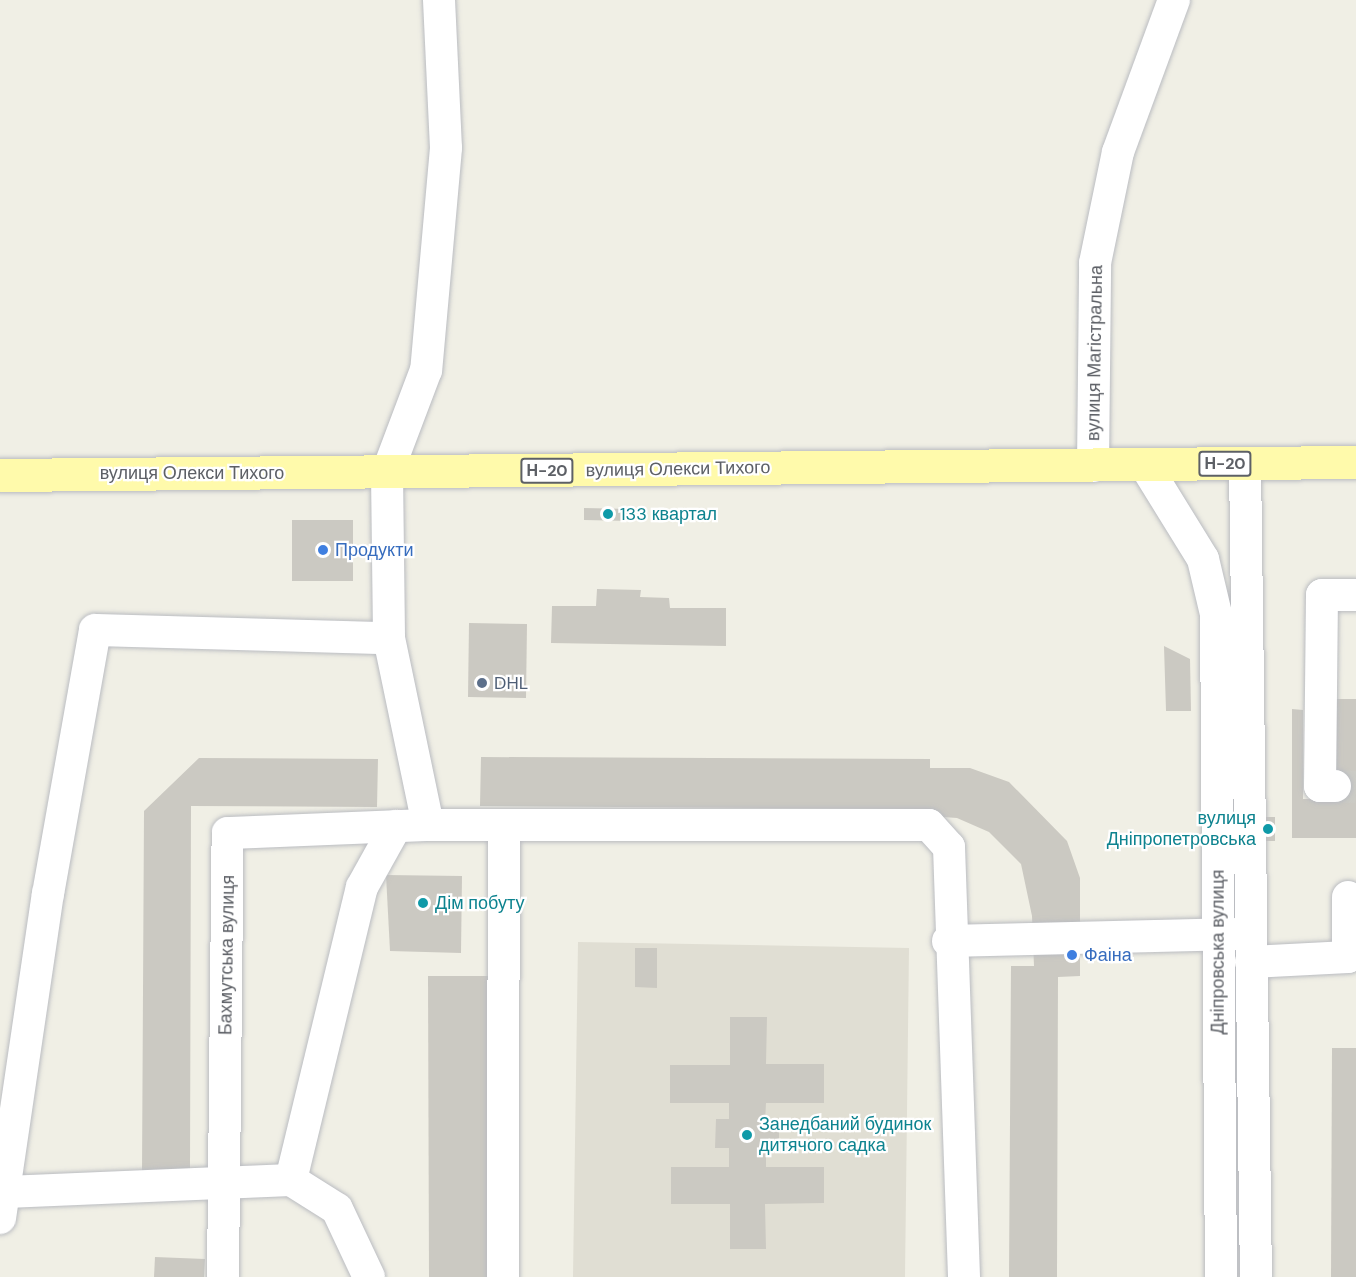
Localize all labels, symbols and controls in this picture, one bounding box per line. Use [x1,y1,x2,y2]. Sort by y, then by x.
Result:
street label: вулиця Магістральна [1083,265,1107,441]
road number: Н-20 [1198,451,1252,477]
street label: вулиця Олекси Тихого [585,457,771,481]
road number: Н-20 [520,458,574,484]
street label: вулиця Олекси Тихого [100,462,284,484]
place label: 133 квартал [620,503,717,525]
marker: 133 квартал [601,507,615,521]
place label: Продукти [335,539,413,561]
marker: Продукти [316,543,330,557]
place label: DHL [494,672,528,694]
marker: DHL [475,676,489,690]
place label: вулиця Дніпропетровська [1107,808,1256,850]
marker: вулиця Дніпропетровська [1261,822,1275,836]
street label: Дніпровська вулиця [1207,869,1229,1035]
street label: Бахмутська вулиця [215,875,239,1035]
place label: Дім побуту [435,892,524,914]
marker: Дім побуту [416,896,430,910]
place label: Фаіна [1084,944,1132,966]
marker: Фаіна [1065,948,1079,962]
place label: Занедбаний будинок дитячого садка [759,1114,931,1156]
marker: Занедбаний будинок дитячого садка [740,1128,754,1142]

